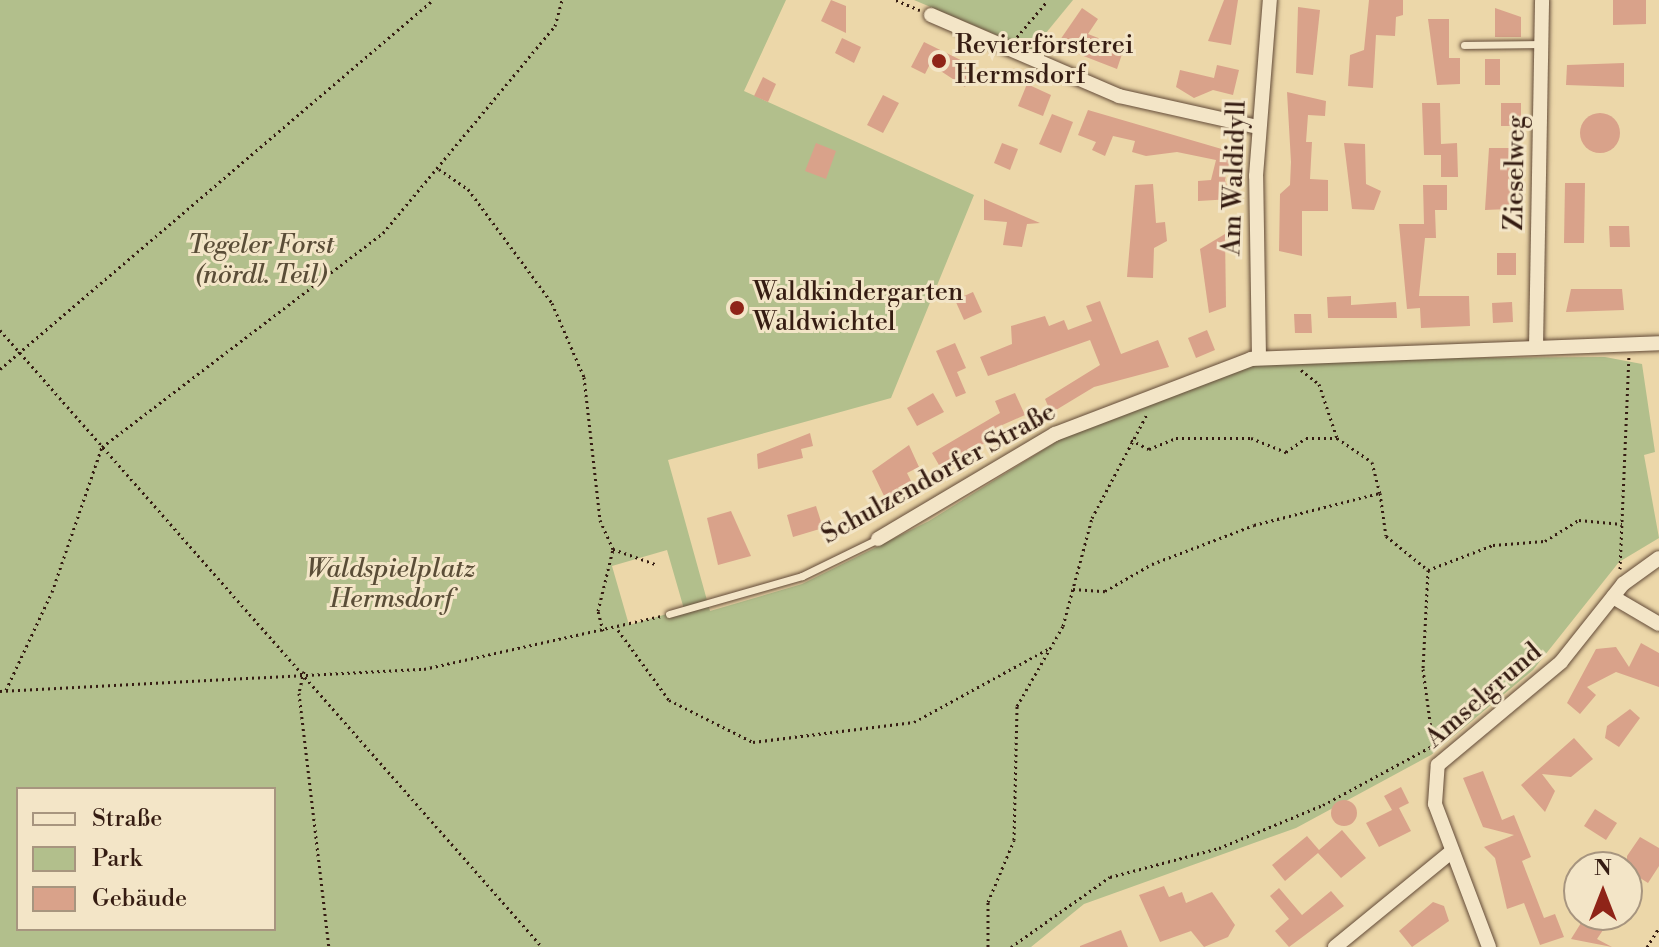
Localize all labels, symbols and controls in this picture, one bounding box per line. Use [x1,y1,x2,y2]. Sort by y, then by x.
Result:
place label: Revierförsterei Hermsdorf [955,30,1133,92]
marker: Revierförsterei Hermsdorf [930,52,948,70]
street label: Am Waldidyll [1217,100,1253,256]
street label: Zieselweg [1499,115,1533,231]
park label: Tegeler Forst (nördl. Teil) [188,230,334,292]
place label: Waldkindergarten Waldwichtel [753,277,963,338]
marker: Waldkindergarten Waldwichtel [728,299,746,317]
street label: Schulzendorfer Straße [816,397,1062,551]
park label: Waldspielplatz Hermsdorf [306,554,476,616]
street label: Amselgrund [1419,637,1549,755]
legend [16,787,276,931]
text: Straße [92,804,162,834]
text: Park [92,844,142,874]
north arrow [1563,851,1643,931]
text: N [1594,855,1612,882]
text: Gebäude [92,884,187,914]

